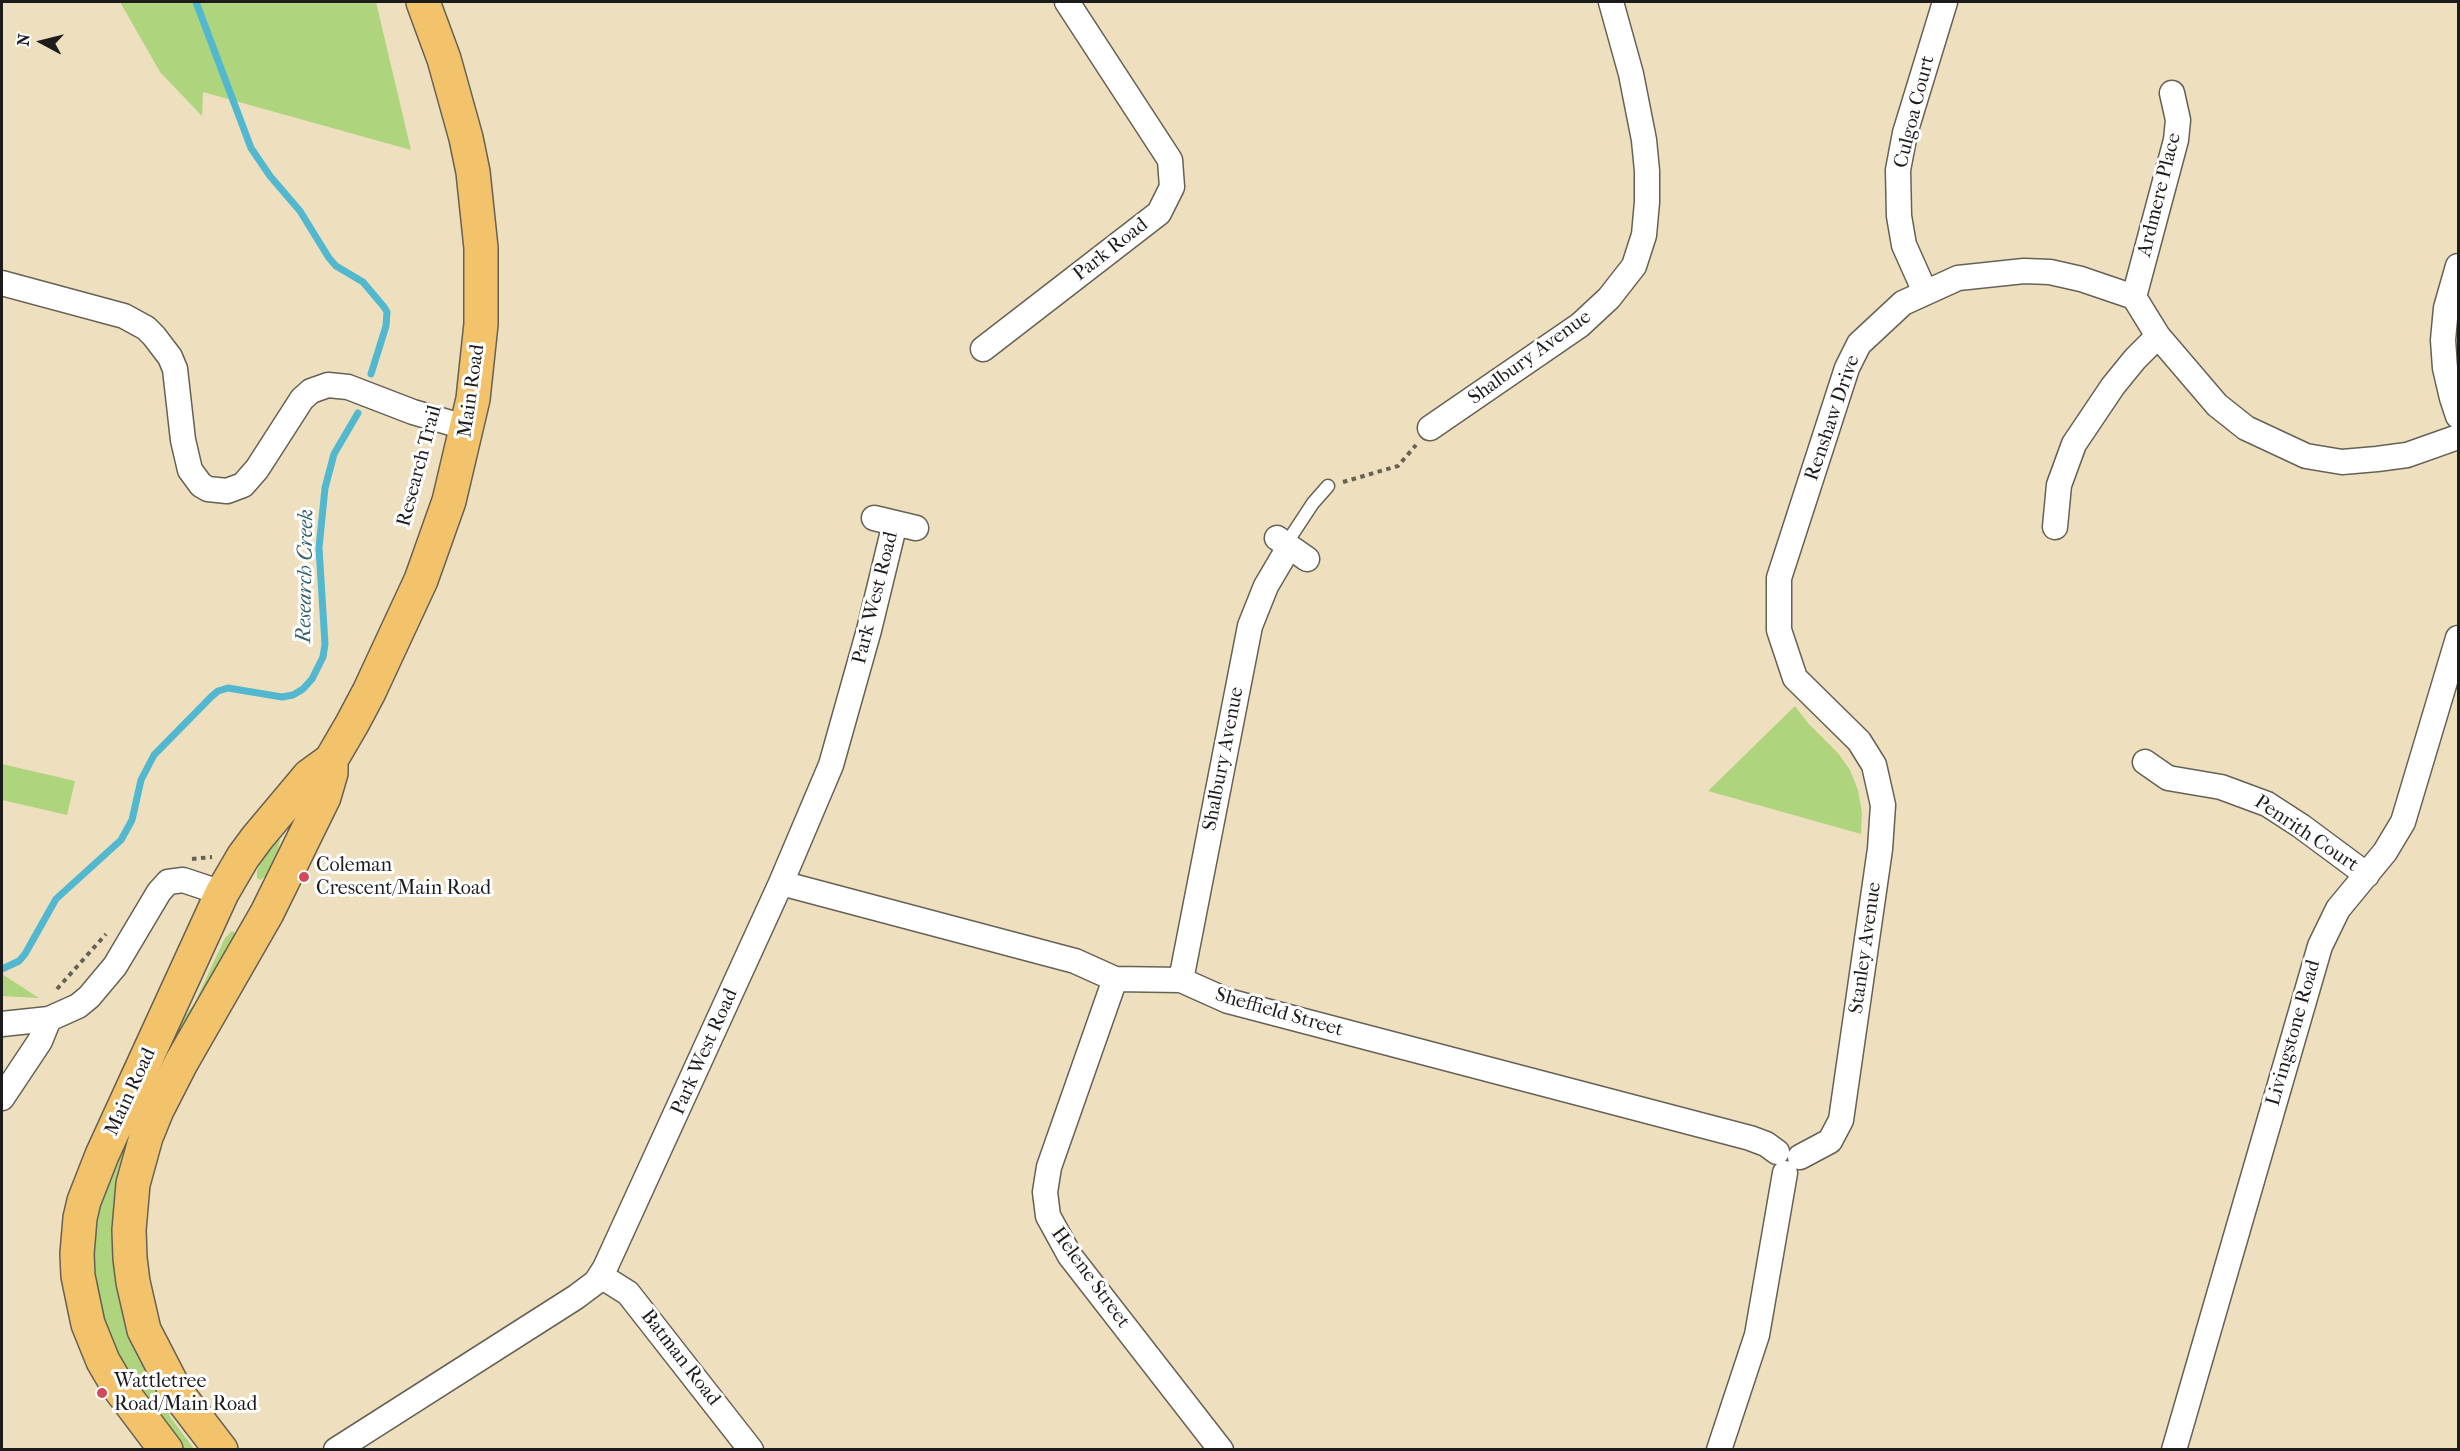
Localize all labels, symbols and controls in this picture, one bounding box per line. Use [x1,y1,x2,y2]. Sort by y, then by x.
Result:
north arrow [12,12,72,72]
text: N [13,33,34,47]
street label: Culgoa Court [1889,53,1941,171]
street label: Ardmere Place [2133,131,2187,259]
street label: Park Road [1069,213,1153,287]
street label: Shalbury Avenue [1464,305,1596,411]
street label: Main Road [454,343,490,439]
street label: Renshaw Drive [1800,352,1866,484]
street label: Research Trail [392,403,448,529]
water label: Research Creek [292,509,320,643]
street label: Park West Road [848,529,904,667]
street label: Shalbury Avenue [1198,685,1250,833]
street label: Penrith Court [2249,790,2363,878]
place label: Coleman Crescent/Main Road [316,854,491,901]
marker: Coleman Crescent/Main Road [297,870,311,884]
street label: Stanley Avenue [1845,881,1887,1015]
street label: Livingstone Road [2262,957,2326,1109]
street label: Sheffield Street [1212,983,1346,1043]
street label: Park West Road [666,985,744,1119]
street label: Main Road [100,1044,162,1140]
street label: Helene Street [1045,1223,1135,1333]
street label: Batman Road [635,1305,725,1411]
place label: Wattletree Road/Main Road [114,1370,257,1417]
marker: Wattletree Road/Main Road [95,1386,109,1400]

